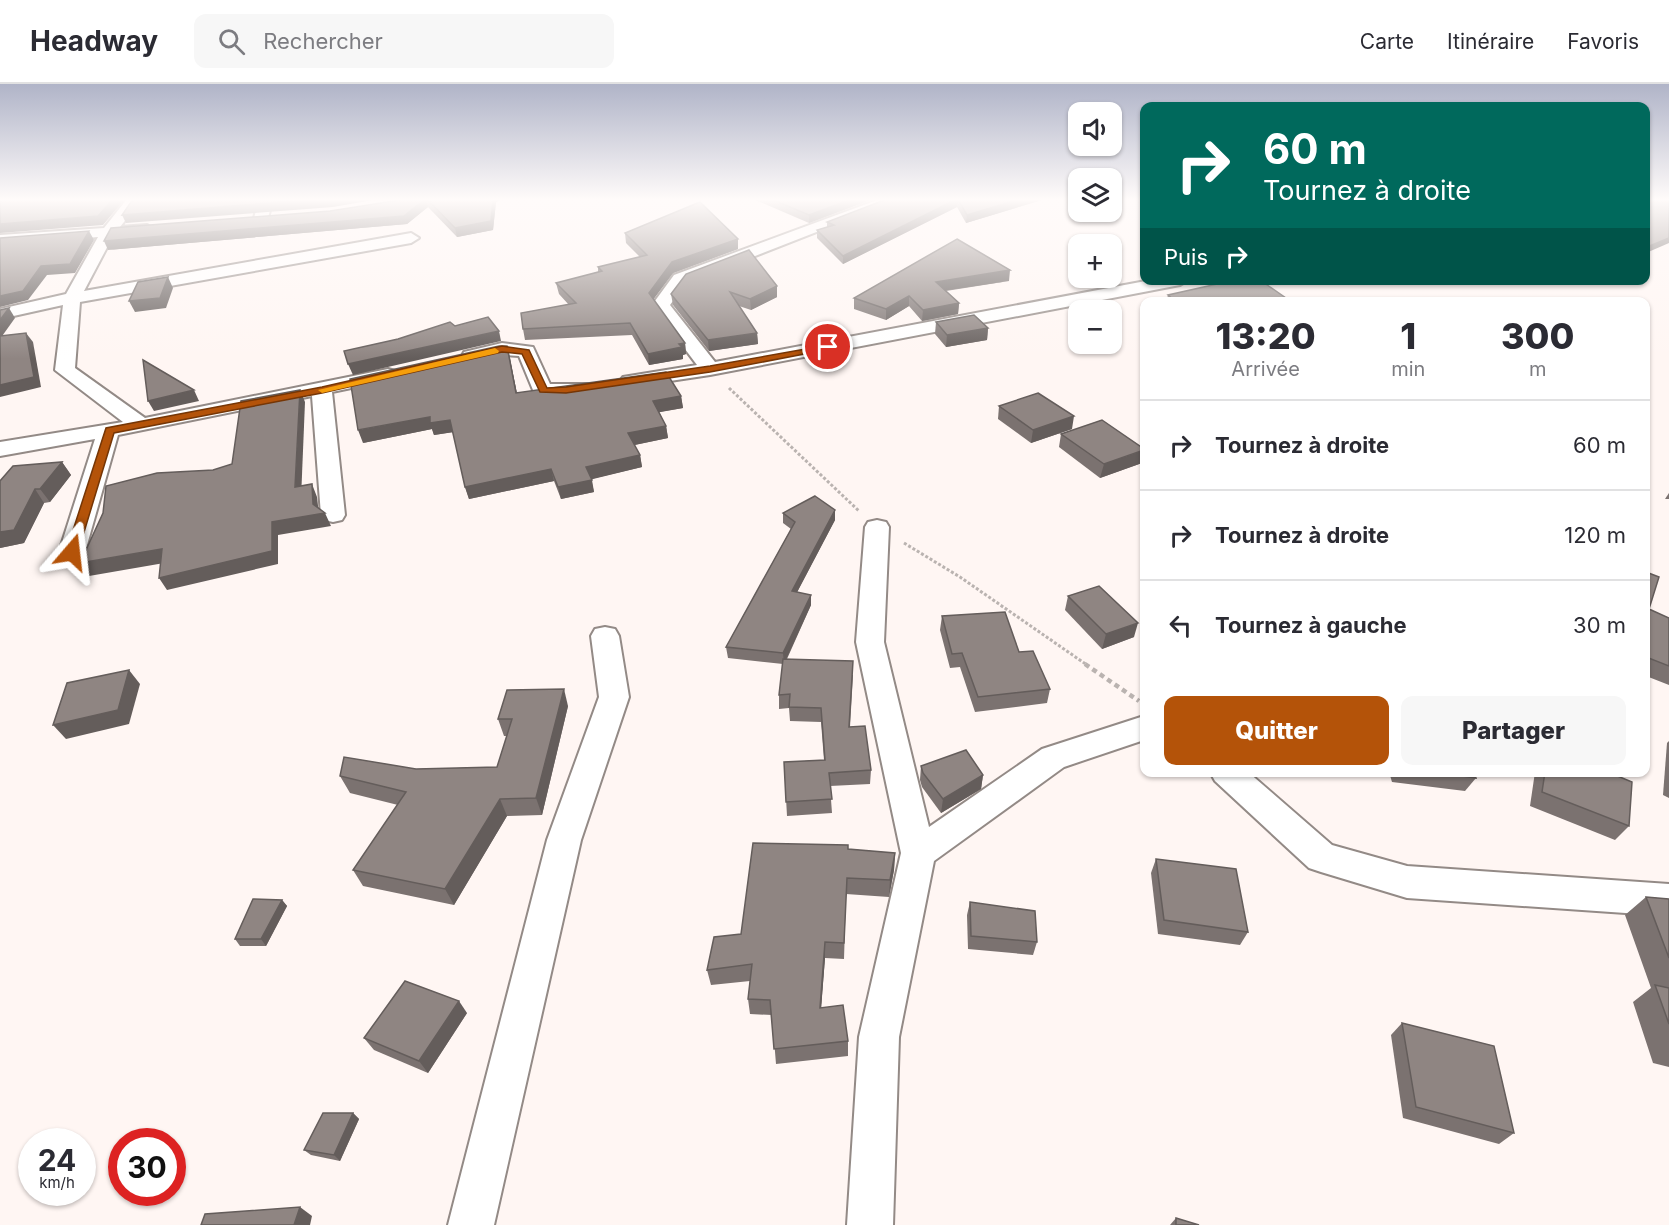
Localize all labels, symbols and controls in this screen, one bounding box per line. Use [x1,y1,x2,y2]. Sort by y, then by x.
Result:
search box [194,14,614,68]
text: Headway [30,24,158,58]
icon: search [215,25,248,58]
text: Rechercher [263,28,383,54]
text: Carte [1360,29,1414,54]
text: Itinéraire [1447,29,1534,54]
text: Favoris [1567,29,1639,54]
map controls [1068,102,1122,354]
button: sound [1068,102,1122,156]
text: 60 m [1263,123,1367,174]
icon: right [1164,126,1242,204]
button: layers [1068,168,1122,222]
text: Tournez à droite [1263,174,1471,207]
button: + [1068,234,1122,288]
icon: right [1220,240,1253,273]
text: Puis [1164,244,1208,270]
button: − [1068,300,1122,354]
text: 13:20 [1216,314,1316,358]
text: 1 [1400,314,1416,358]
text: 300 [1501,314,1574,358]
pin [802,321,853,372]
icon: arrive [811,330,844,363]
text: Arrivée [1231,357,1300,381]
text: min [1391,357,1425,381]
text: m [1529,357,1546,381]
icon: right [1164,429,1197,462]
text: Tournez à droite [1215,432,1389,458]
text: 60 m [1573,432,1626,458]
icon: right [1164,519,1197,552]
position arrow [40,520,104,584]
text: Tournez à droite [1215,522,1389,548]
text: 120 m [1564,522,1626,548]
icon: left [1164,609,1197,642]
text: Tournez à gauche [1215,612,1407,638]
text: 30 m [1573,612,1626,638]
button: Quitter [1164,696,1389,765]
button: Partager [1401,696,1626,765]
speed limit sign: 30 [108,1128,186,1206]
text: 24 [38,1142,76,1178]
text: km/h [39,1173,75,1192]

